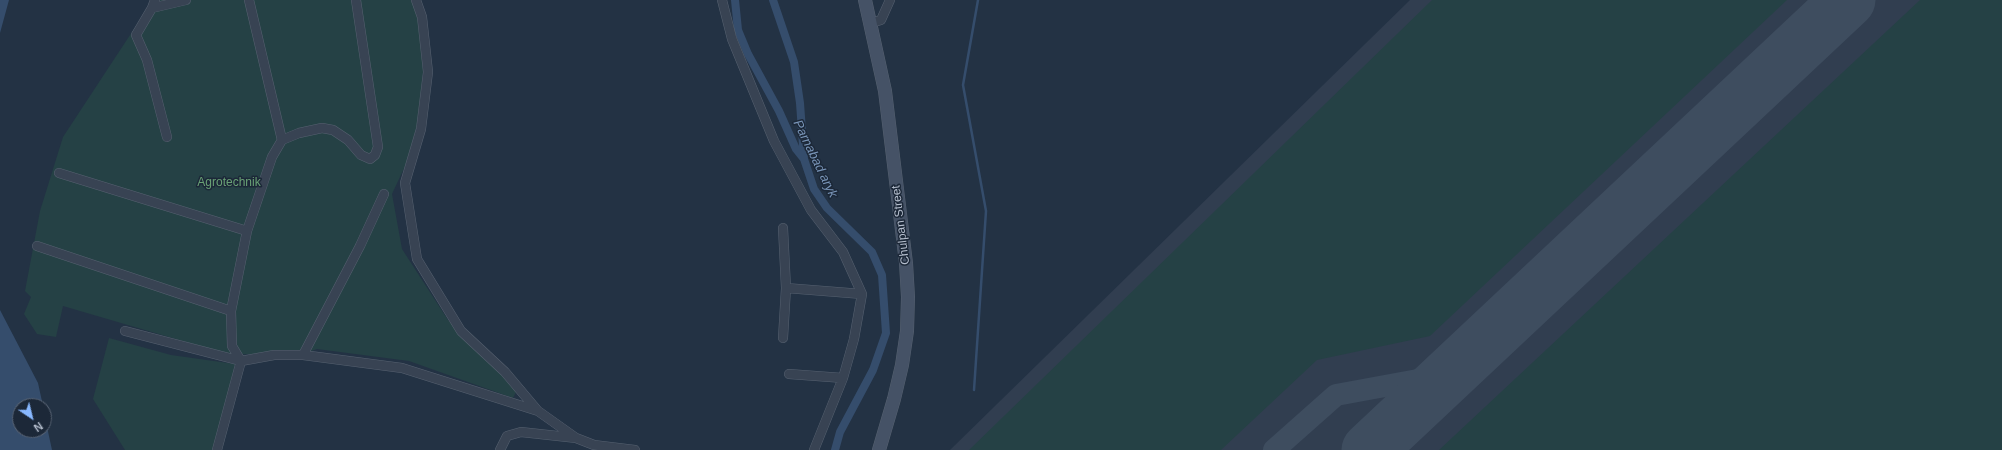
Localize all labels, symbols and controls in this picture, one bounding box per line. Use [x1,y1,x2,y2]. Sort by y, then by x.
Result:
water label: Parnabad aryk [789,118,841,200]
park label: Agrotechnik [197,176,261,190]
street label: Chulpan Street [889,184,913,266]
north arrow [12,398,52,438]
text: N [32,420,45,434]

